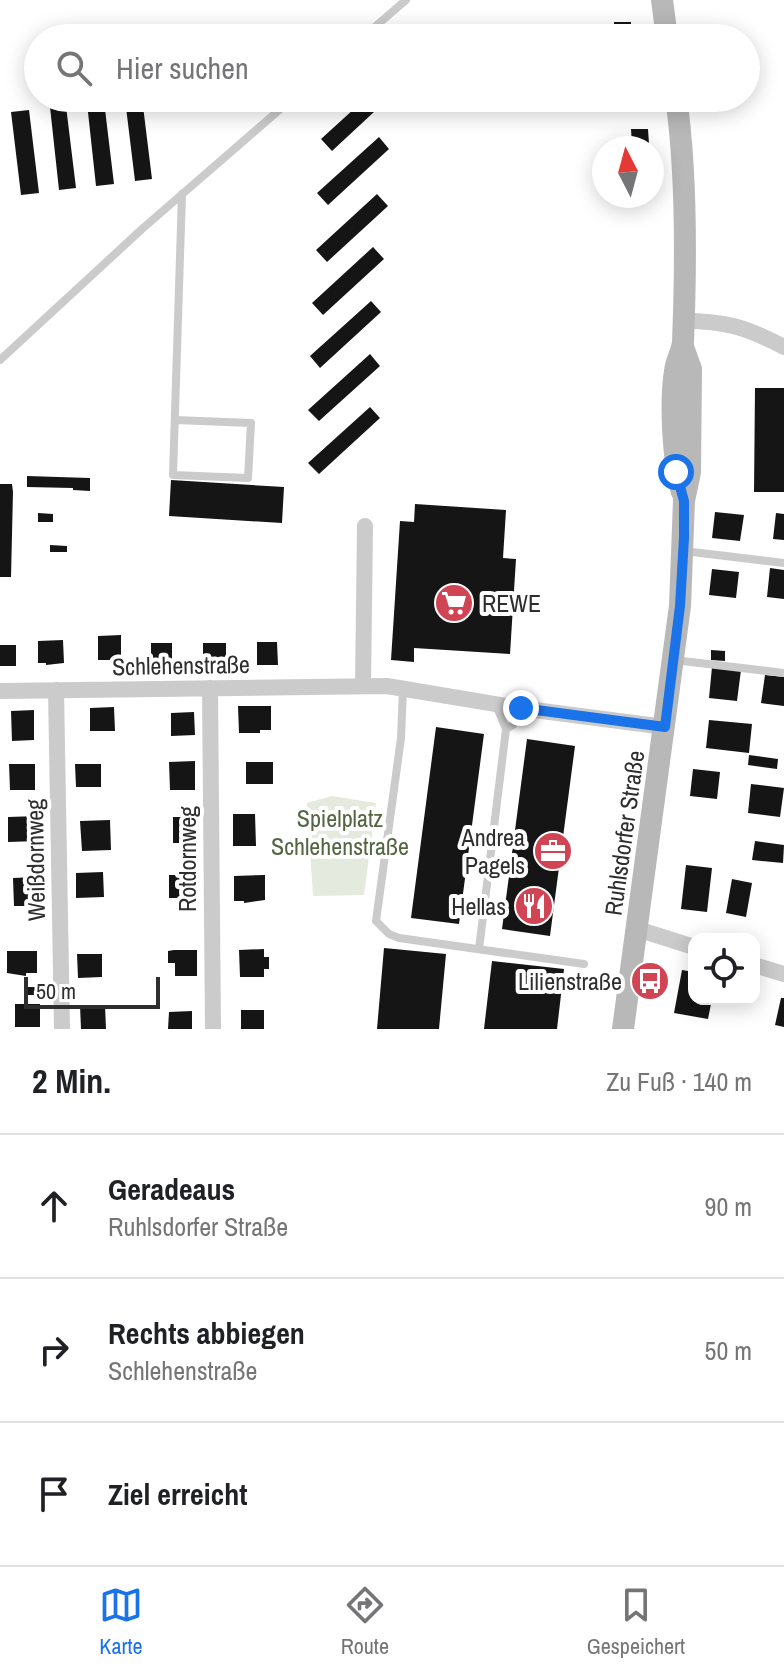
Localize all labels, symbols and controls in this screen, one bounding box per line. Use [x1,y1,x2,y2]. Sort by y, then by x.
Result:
search box [24,24,760,112]
icon: search [52,46,96,90]
text: Hier suchen [116,48,249,88]
north arrow [592,136,664,208]
route start [658,454,694,490]
supermarket icon: REWE [433,582,475,624]
place label: REWE [482,587,541,619]
street label: Schlehenstraße [112,648,250,682]
route end [503,690,539,726]
street label: Ruhlsdorfer Straße [597,748,651,918]
street label: Weißdornweg [18,799,52,921]
park label: Spielplatz Schlehenstraße [271,802,409,862]
street label: Rotdornweg [171,806,203,912]
place label: Andrea Pagels [461,821,525,881]
office icon: Andrea Pagels [532,830,574,872]
restaurant icon: Hellas [513,885,555,927]
place label: Hellas [451,890,506,922]
map controls [688,933,760,1005]
button: locate [688,933,760,1005]
bus stop icon: Lilienstraße [629,960,671,1002]
place label: Lilienstraße [518,965,622,997]
scale bar [24,973,160,1009]
text: 50 m [36,976,76,1006]
text: 2 Min. [32,1058,111,1104]
text: Zu Fuß · 140 m [606,1064,752,1099]
text: Geradeaus [108,1169,235,1209]
icon: ahead [32,1184,76,1228]
text: 90 m [705,1189,752,1224]
text: Ruhlsdorfer Straße [108,1209,288,1244]
text: Rechts abbiegen [108,1313,305,1353]
icon: right [32,1328,76,1372]
text: 50 m [705,1333,752,1368]
text: Schlehenstraße [108,1353,257,1388]
icon: arrive [32,1472,76,1516]
text: Ziel erreicht [108,1474,247,1514]
tab: Karte [99,1583,143,1661]
tab: Route [341,1583,389,1661]
tab: Gespeichert [587,1583,685,1661]

